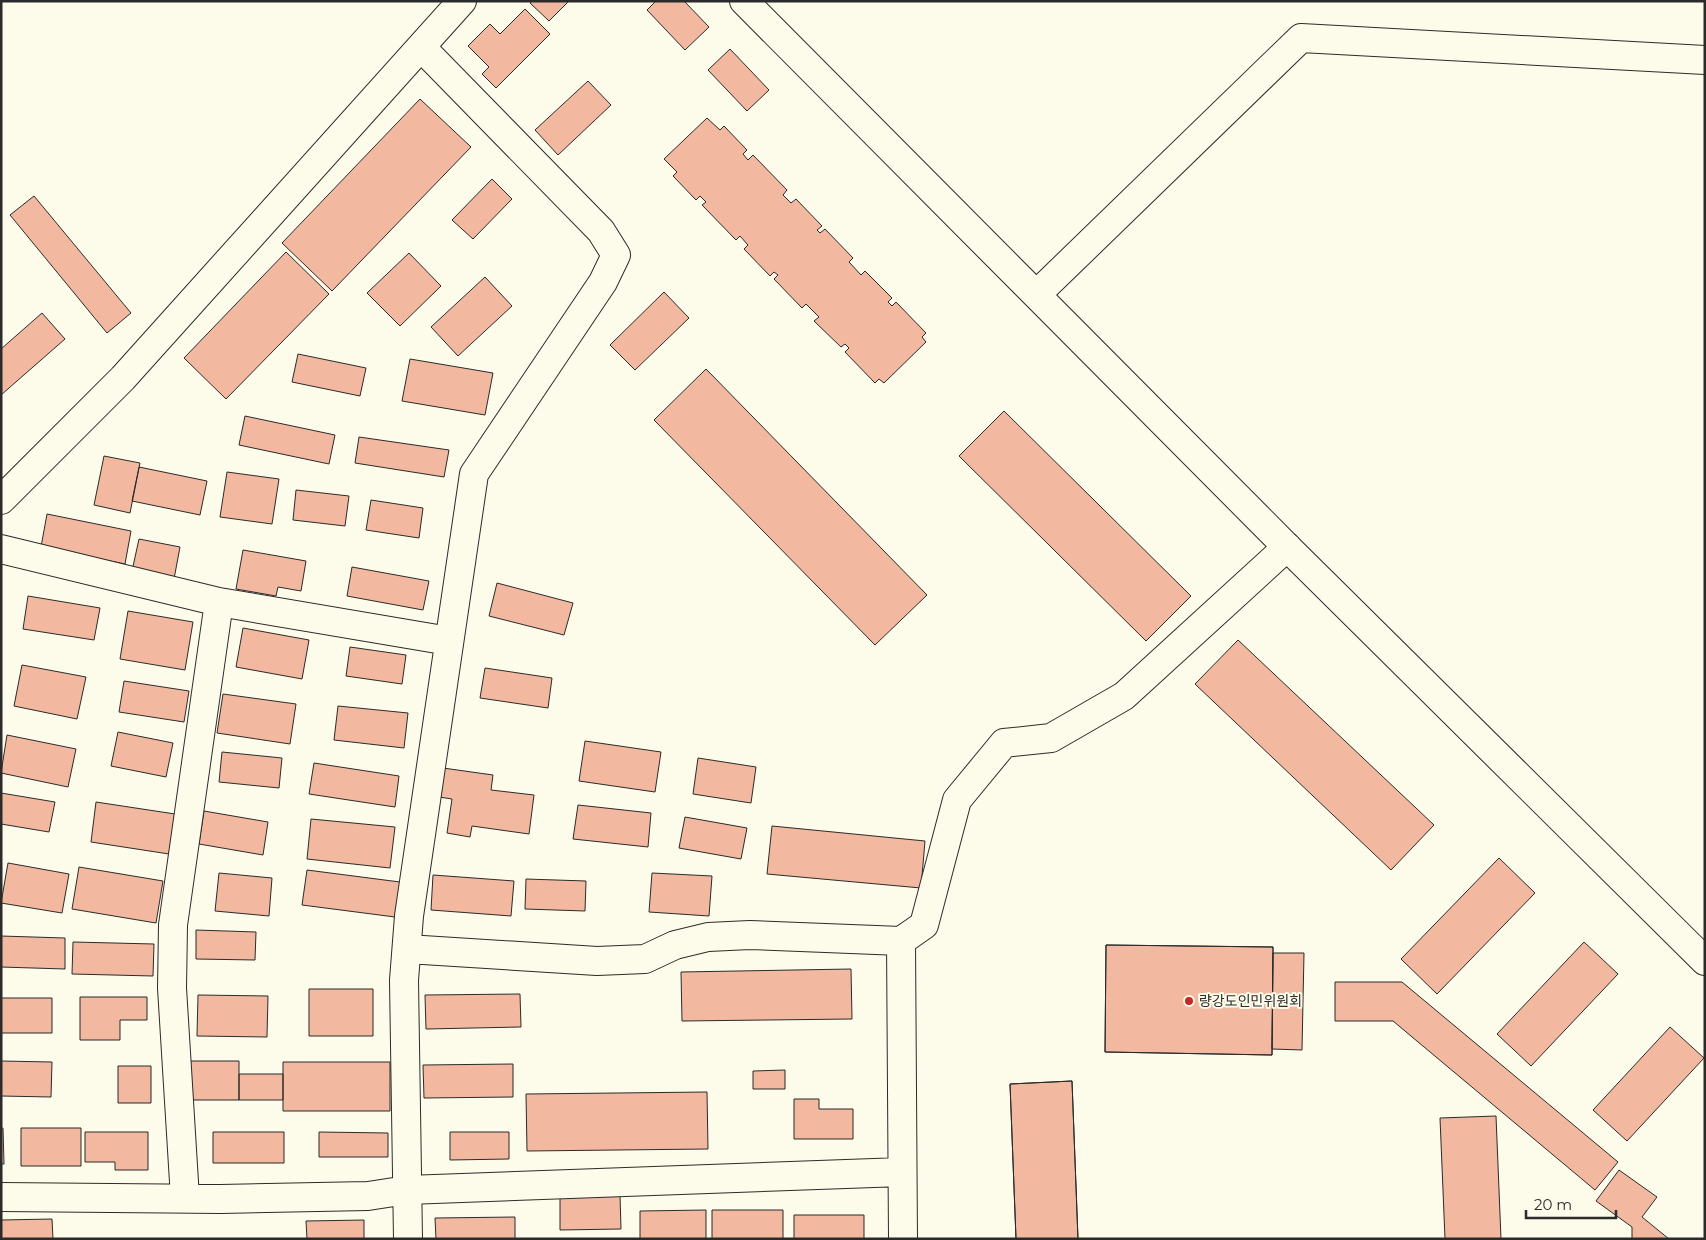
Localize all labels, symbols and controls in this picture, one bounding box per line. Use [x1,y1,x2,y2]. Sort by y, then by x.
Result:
place label: 량강도인민위원회 [1199,992,1302,1010]
marker: 량강도인민위원회 [1183,995,1195,1007]
scale bar [1526,1188,1616,1220]
text: 20 m [1534,1195,1572,1214]

